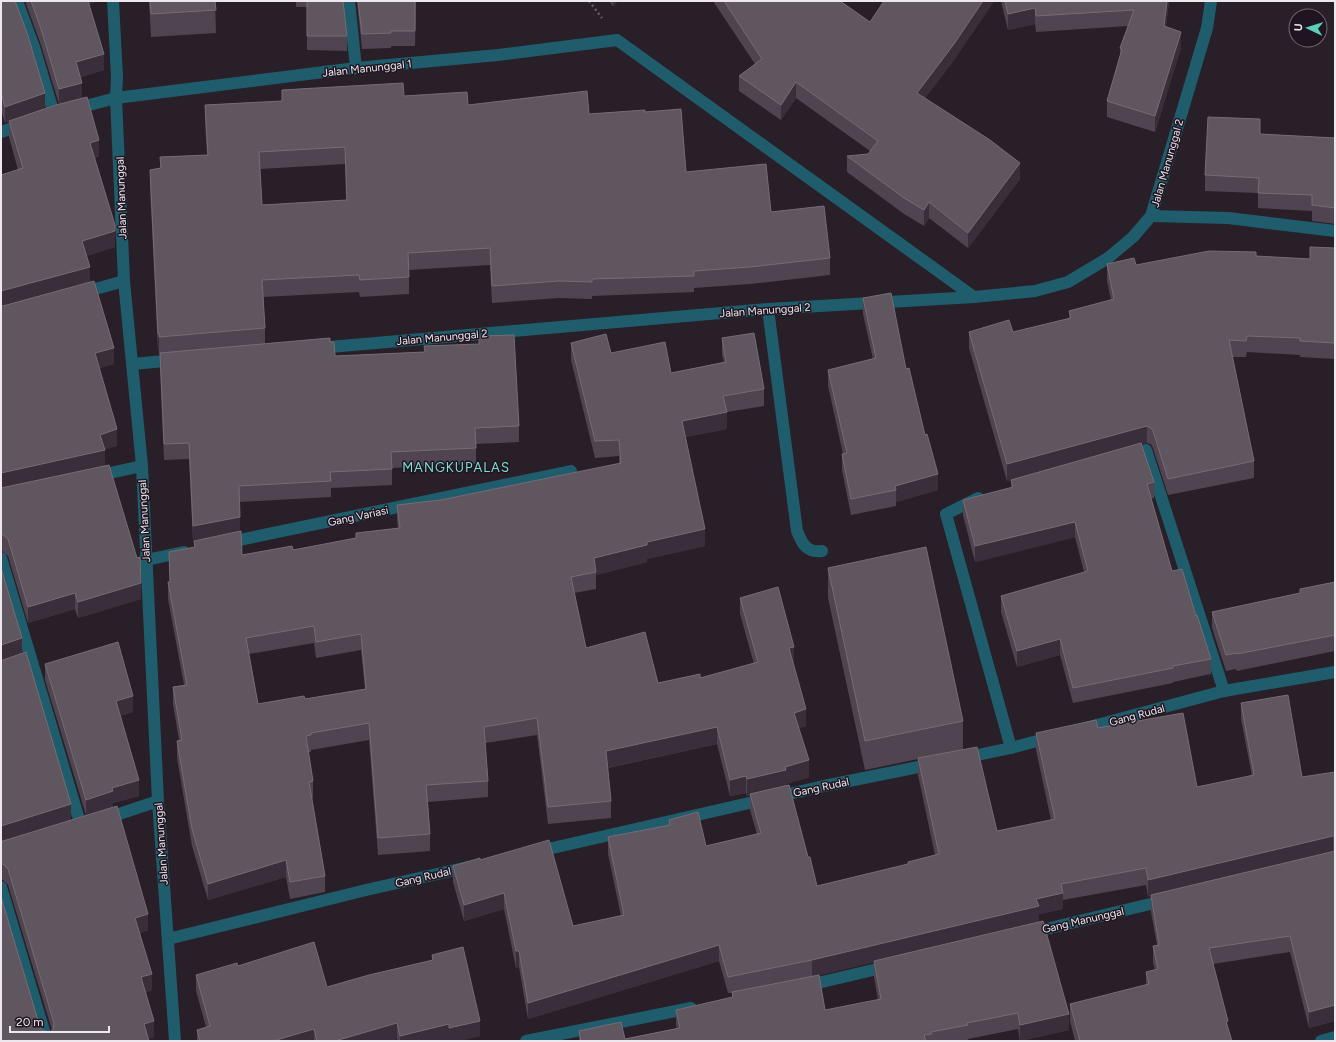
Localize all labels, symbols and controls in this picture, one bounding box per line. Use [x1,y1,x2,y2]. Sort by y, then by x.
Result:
north arrow [1288,8,1328,48]
text: U [1292,23,1305,32]
street label: Jalan Manunggal 1 [322,57,412,80]
street label: Jalan Manunggal 2 [1149,117,1186,209]
street label: Jalan Manunggal [114,157,129,239]
street label: Jalan Manunggal 2 [719,301,811,320]
street label: Jalan Manunggal 2 [396,327,488,348]
district label: MANGKUPALAS [402,460,510,475]
street label: Jalan Manunggal [136,479,153,562]
street label: Gang Variasi [327,504,390,529]
street label: Gang Rudal [1108,702,1166,729]
street label: Gang Rudal [792,775,850,800]
street label: Jalan Manunggal [152,802,171,886]
street label: Gang Rudal [394,865,452,890]
street label: Gang Manunggal [1041,905,1125,936]
scale bar [10,1008,109,1034]
text: 20 m [16,1015,44,1029]

